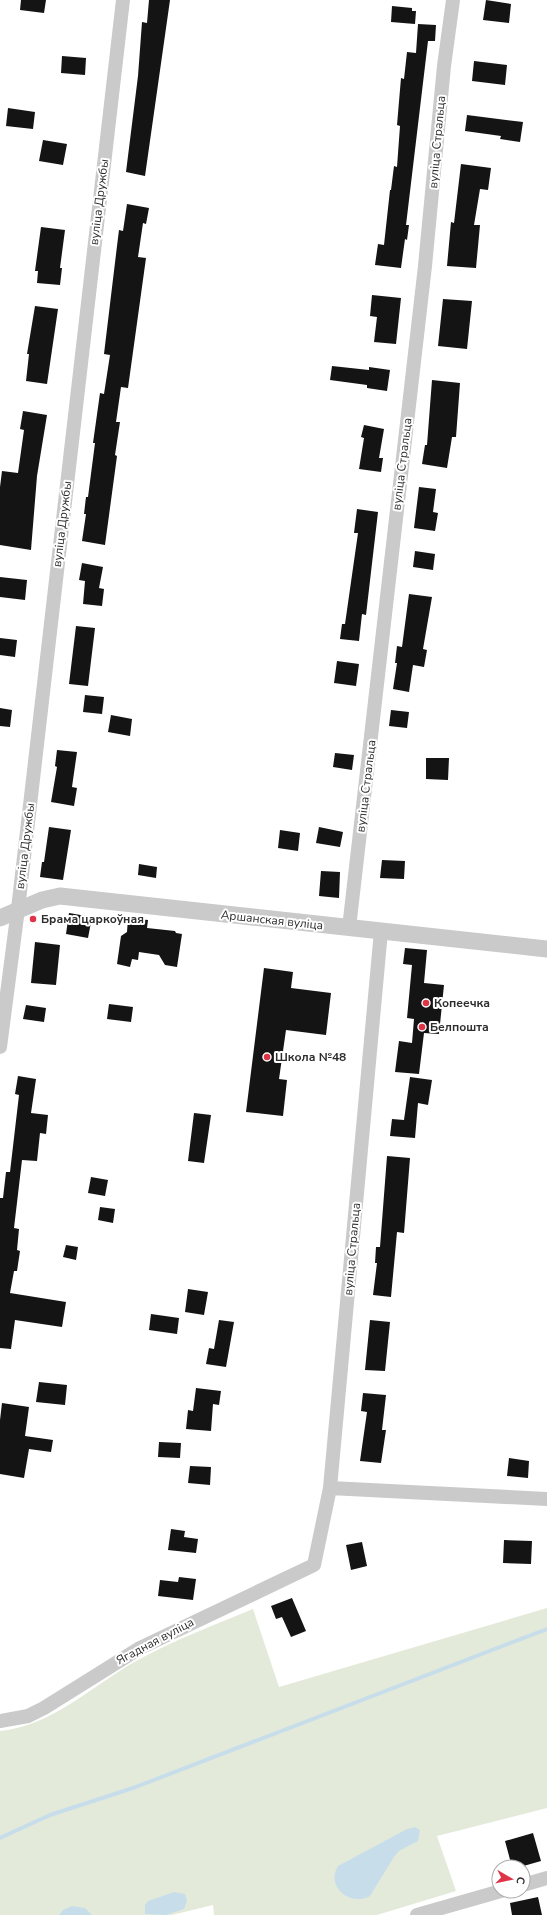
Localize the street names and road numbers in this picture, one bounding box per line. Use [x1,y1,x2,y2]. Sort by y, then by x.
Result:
street label: вуліца Стральца [425,95,449,189]
street label: вуліца Дружбы [86,158,112,246]
street label: вуліца Стральца [388,417,416,511]
street label: вуліца Дружбы [49,480,75,568]
street label: вуліца Стральца [352,739,380,833]
street label: вуліца Дружбы [12,802,38,890]
street label: Аршанская вуліца [220,907,324,933]
street label: вуліца Стральца [340,1202,364,1296]
street label: Ягадная вуліца [113,1614,197,1668]

